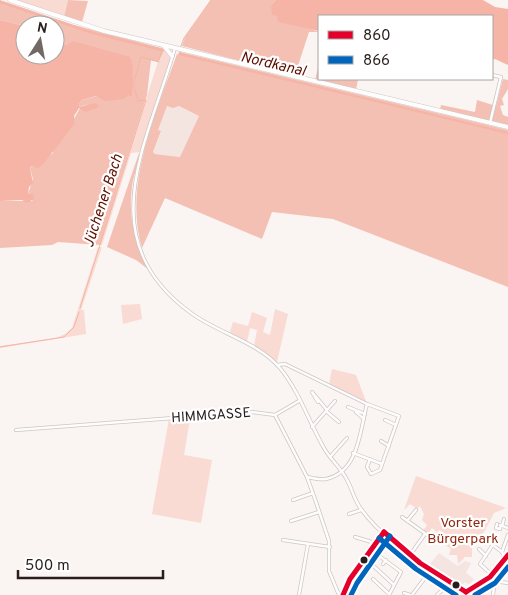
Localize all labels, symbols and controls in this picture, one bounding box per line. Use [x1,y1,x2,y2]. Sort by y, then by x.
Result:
north arrow [15,15,65,65]
legend [318,15,493,80]
text: N [36,19,49,38]
text: 860 [363,27,391,46]
water label: Nordkanal [239,48,308,82]
text: 866 [363,52,390,71]
water label: Jüchener Bach [80,152,128,250]
street label: HIMMGASSE [171,405,251,427]
park label: Vorster Bürgerpark [427,515,499,548]
scale bar [18,548,162,580]
unlabelled marker [359,555,369,565]
text: 500 m [25,557,70,576]
unlabelled marker [451,580,461,590]

